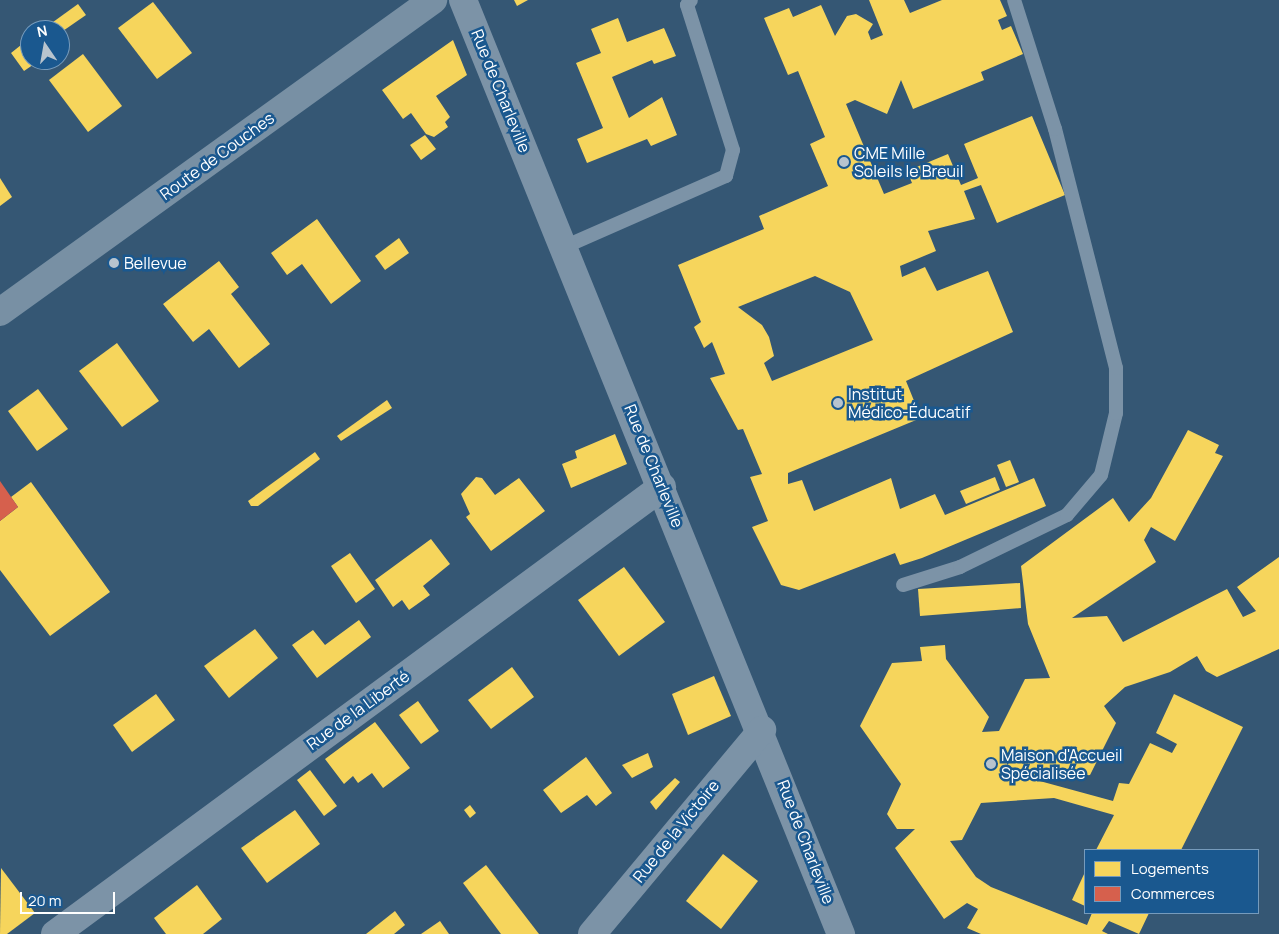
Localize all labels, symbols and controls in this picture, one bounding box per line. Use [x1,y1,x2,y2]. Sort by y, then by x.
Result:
north arrow [20,20,70,70]
text: N [35,20,49,41]
street label: Rue de Charleville [468,27,534,155]
street label: Route de Couches [156,108,278,204]
place label: CME Mille Soleils le Breuil [854,143,964,181]
marker: CME Mille Soleils le Breuil [838,156,850,168]
place label: Bellevue [124,253,187,273]
marker: Bellevue [108,257,120,269]
place label: Institut Médico-Éducatif [848,384,970,422]
marker: Institut Médico-Éducatif [832,397,844,409]
street label: Rue de Charleville [621,402,687,530]
street label: Rue de la Liberté [303,666,413,754]
place label: Maison d'Accueil Spécialisée [1001,745,1123,783]
marker: Maison d'Accueil Spécialisée [985,758,997,770]
street label: Rue de la Victoire [629,776,723,886]
street label: Rue de Charleville [774,777,838,907]
legend [1084,849,1259,914]
text: Logements [1131,858,1209,879]
scale bar [22,882,118,914]
text: Commerces [1131,883,1215,904]
text: 20 m [28,890,61,911]

